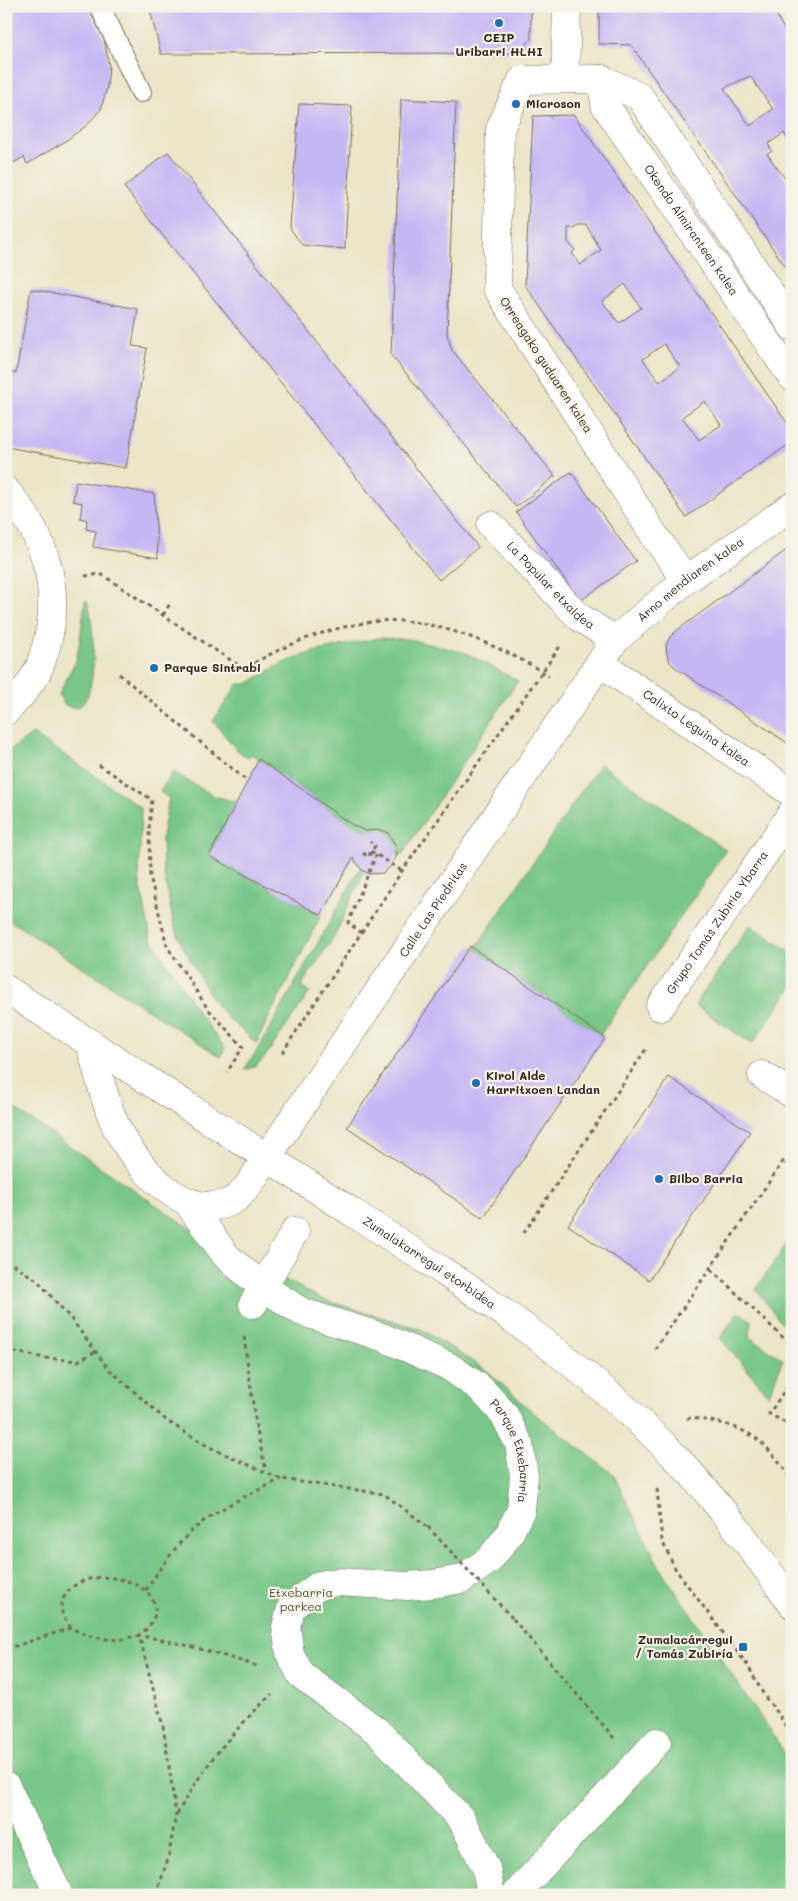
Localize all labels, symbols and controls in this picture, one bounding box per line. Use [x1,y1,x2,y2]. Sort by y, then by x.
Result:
marker: CEIP Uribarri HLHI [493,17,505,29]
place label: CEIP Uribarri HLHI [455,29,543,59]
place label: Microson [526,95,581,111]
marker: Microson [510,98,522,110]
street label: Okendo Almiranteen kalea [641,161,743,298]
street label: Orreagako guduaren kalea [497,293,597,436]
street label: Arno mendiaren kalea [633,533,747,625]
street label: La Popular etxaldea [504,537,598,632]
place label: Parque Sintrabi [164,659,261,675]
marker: Parque Sintrabi [148,662,160,674]
street label: Calixto Leguina kalea [640,685,753,769]
street label: Grupo Tomás Zubiria Ybarra [662,847,771,997]
street label: Calle Las Piedritas [395,858,470,960]
place label: Kirol Alde Harritxoen Landan [486,1067,600,1097]
marker: Kirol Alde Harritxoen Landan [470,1077,482,1089]
place label: Bilbo Barria [669,1170,743,1186]
marker: Bilbo Barria [653,1173,665,1185]
street label: Zumalakarregui etorbidea [360,1212,499,1312]
street label: Parque Etxebarria [487,1395,533,1504]
park label: Etxebarria parkea [269,1584,333,1614]
place label: Zumalacárregui / Tomás Zubiría [635,1631,733,1661]
marker: Zumalacárregui / Tomás Zubiría [737,1641,749,1653]

